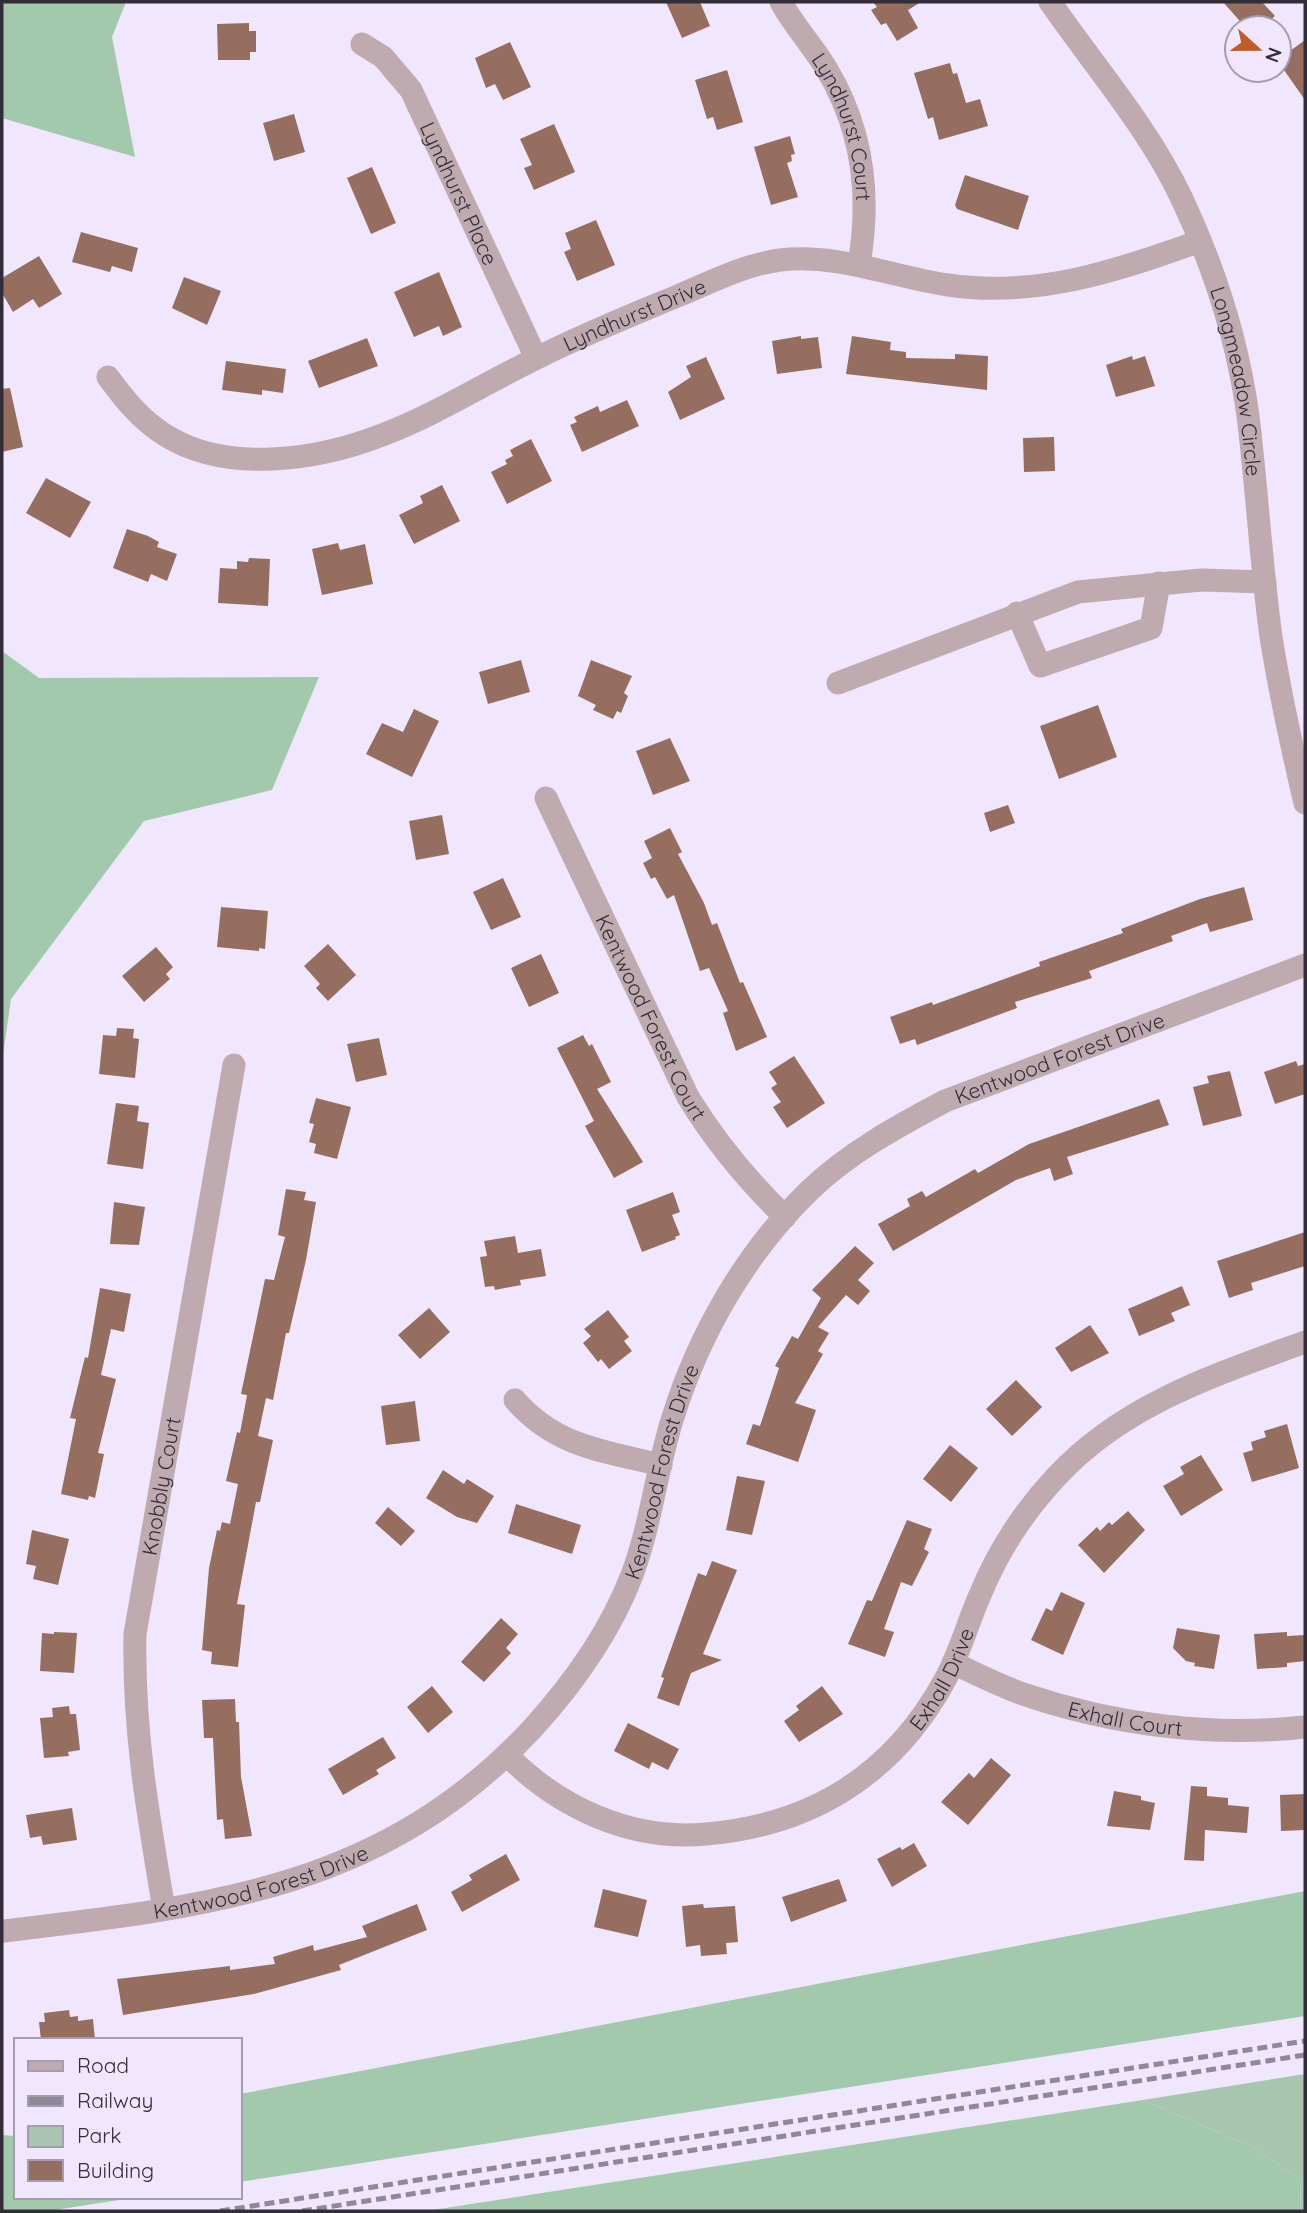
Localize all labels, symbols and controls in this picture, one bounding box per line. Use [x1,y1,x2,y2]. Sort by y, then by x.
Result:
north arrow [1223,14,1293,84]
text: N [1260,44,1288,66]
street label: Lyndhurst Court [807,47,877,201]
street label: Lyndhurst Place [415,118,504,269]
street label: Lyndhurst Drive [559,272,710,357]
street label: Longmeadow Circle [1205,283,1267,477]
street label: Kentwood Forest Court [590,910,712,1125]
street label: Kentwood Forest Drive [951,1006,1168,1109]
street label: Kentwood Forest Drive [619,1360,704,1583]
street label: Knobbly Court [136,1415,186,1557]
street label: Exhall Drive [903,1624,979,1735]
street label: Exhall Court [1065,1695,1184,1741]
street label: Kentwood Forest Drive [151,1839,372,1924]
legend [14,2038,242,2199]
text: Road [77,2052,129,2078]
text: Railway [77,2087,153,2113]
text: Park [77,2122,121,2148]
text: Building [77,2157,154,2183]

